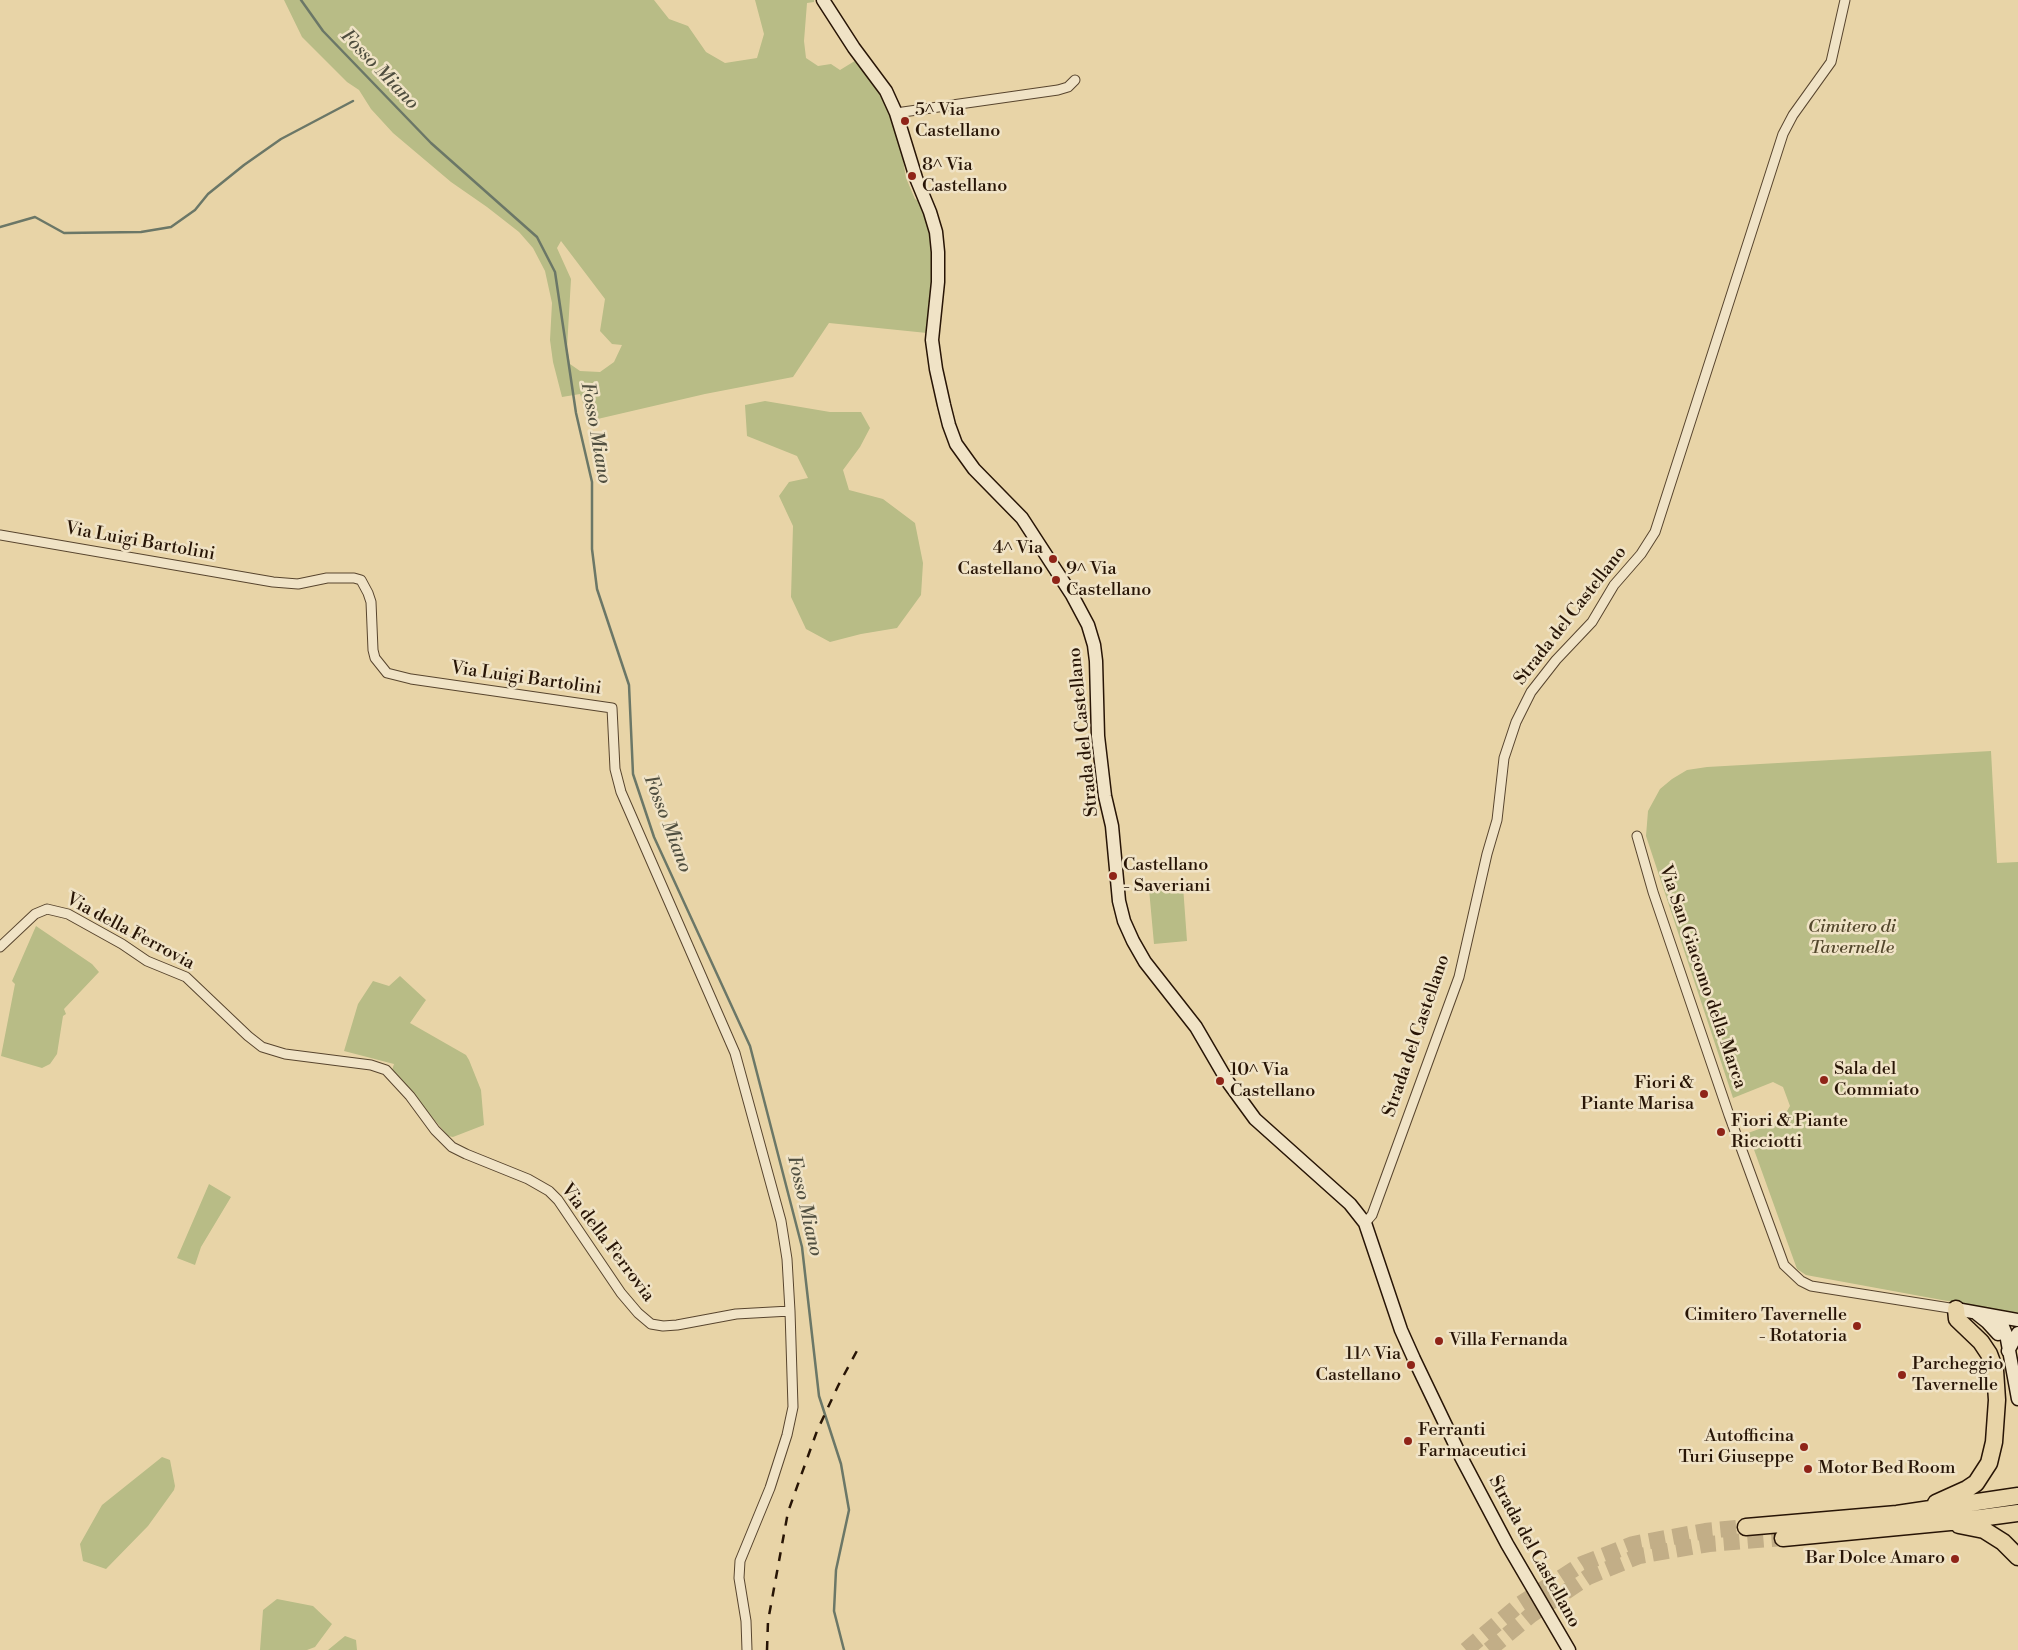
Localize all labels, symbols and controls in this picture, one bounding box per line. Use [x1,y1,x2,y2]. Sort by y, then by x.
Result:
water label: Fosso Miano [335,25,423,115]
place label: 5^ Via Castellano [915,100,1000,142]
marker: 5^ Via Castellano [899,115,911,127]
place label: 8^ Via Castellano [922,155,1007,198]
marker: 8^ Via Castellano [906,170,918,182]
water label: Fosso Miano [575,380,615,486]
street label: Via Luigi Bartolini [63,518,217,566]
place label: 4^ Via Castellano [958,538,1043,580]
street label: Strada del Castellano [1510,542,1632,690]
marker: 4^ Via Castellano [1047,553,1059,565]
place label: 9^ Via Castellano [1066,559,1151,602]
marker: 9^ Via Castellano [1050,574,1062,586]
street label: Strada del Castellano [1064,646,1104,818]
street label: Via Luigi Bartolini [449,658,603,700]
water label: Fosso Miano [638,772,696,876]
place label: Castellano - Saveriani [1123,855,1211,898]
street label: Via San Giacomo della Marca [1654,862,1750,1092]
marker: Castellano - Saveriani [1107,870,1119,882]
street label: Via della Ferrovia [62,889,198,975]
park label: Cimitero di Tavernelle [1808,917,1896,960]
street label: Strada del Castellano [1379,952,1455,1120]
place label: Sala del Commiato [1834,1059,1919,1102]
place label: 10^ Via Castellano [1230,1060,1315,1102]
place label: Fiori & Piante Marisa [1581,1073,1694,1116]
marker: Sala del Commiato [1818,1074,1830,1086]
marker: 10^ Via Castellano [1214,1075,1226,1087]
marker: Fiori & Piante Marisa [1698,1088,1710,1100]
place label: Fiori & Piante Ricciotti [1731,1111,1848,1154]
marker: Fiori & Piante Ricciotti [1715,1126,1727,1138]
water label: Fosso Miano [781,1153,827,1259]
street label: Via della Ferrovia [555,1180,659,1306]
place label: Cimitero Tavernelle - Rotatoria [1685,1305,1847,1348]
marker: Cimitero Tavernelle - Rotatoria [1851,1320,1863,1332]
place label: Villa Fernanda [1449,1330,1568,1352]
marker: Villa Fernanda [1433,1335,1445,1347]
place label: 11^ Via Castellano [1316,1344,1401,1386]
place label: Parcheggio Tavernelle [1912,1354,2004,1396]
marker: 11^ Via Castellano [1405,1359,1417,1371]
marker: Parcheggio Tavernelle [1896,1369,1908,1381]
place label: Ferranti Farmaceutici [1418,1420,1527,1462]
place label: Autofficina Turi Giuseppe [1678,1426,1794,1468]
marker: Ferranti Farmaceutici [1402,1435,1414,1447]
marker: Autofficina Turi Giuseppe [1798,1441,1810,1453]
place label: Motor Bed Room [1818,1458,1956,1480]
marker: Motor Bed Room [1802,1463,1814,1475]
street label: Strada del Castellano [1483,1472,1585,1632]
place label: Bar Dolce Amaro [1806,1548,1945,1570]
marker: Bar Dolce Amaro [1949,1553,1961,1565]

